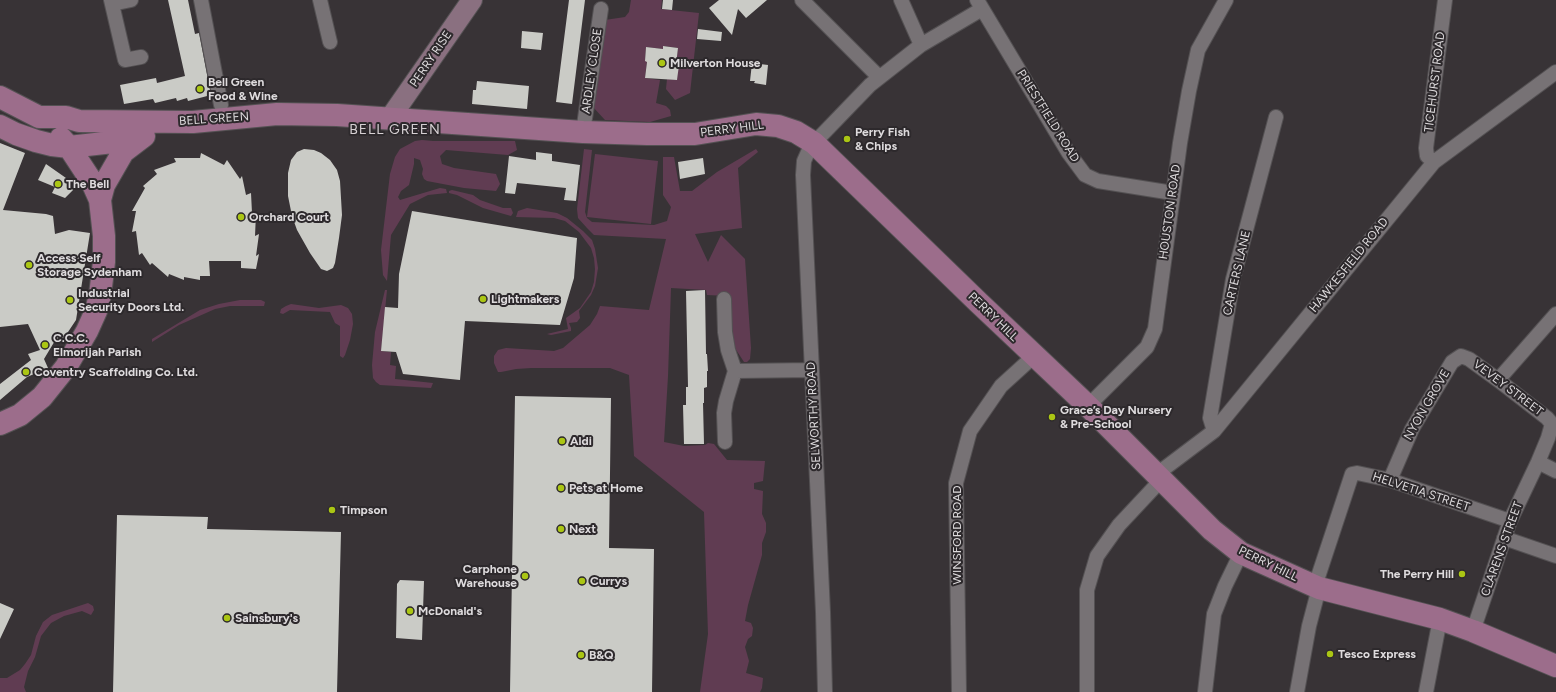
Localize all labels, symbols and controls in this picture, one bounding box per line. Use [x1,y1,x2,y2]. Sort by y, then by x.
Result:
street label: ARDLEY CLOSE [579,27,605,115]
street label: PERRY RISE [407,28,455,90]
street label: TICEHURST ROAD [1422,31,1448,133]
place label: Milverton House [670,56,760,70]
marker: Milverton House [657,58,667,68]
street label: PRIESTFIELD ROAD [1014,67,1082,165]
place label: Bell Green Food & Wine [208,75,278,103]
marker: Bell Green Food & Wine [195,84,205,94]
street label: BELL GREEN [179,109,249,129]
street label: PERRY HILL [699,118,765,140]
district label: BELL GREEN [349,122,441,138]
place label: Perry Fish & Chips [855,125,910,153]
marker: Perry Fish & Chips [842,134,852,144]
street label: HOUSTON ROAD [1156,164,1184,260]
place label: The Bell [66,177,109,191]
marker: The Bell [53,179,63,189]
place label: Orchard Court [249,210,329,224]
marker: Orchard Court [236,212,246,222]
street label: HAWKESFIELD ROAD [1306,215,1392,315]
street label: CARTERS LANE [1220,229,1254,317]
place label: Access Self Storage Sydenham [37,251,142,279]
marker: Access Self Storage Sydenham [24,260,34,270]
place label: Industrial Security Doors Ltd. [78,286,184,314]
street label: PERRY HILL [965,290,1021,344]
place label: Lightmakers [491,292,559,306]
marker: Lightmakers [478,294,488,304]
marker: Industrial Security Doors Ltd. [65,295,75,305]
place label: C.C.C. Elmorijah Parish [53,331,141,359]
marker: C.C.C. Elmorijah Parish [40,340,50,350]
street label: VEVEY STREET [1470,357,1546,419]
street label: SELWORTHY ROAD [804,362,824,470]
place label: Coventry Scaffolding Co. Ltd. [34,365,198,379]
marker: Coventry Scaffolding Co. Ltd. [21,367,31,377]
street label: NYON GROVE [1401,367,1453,443]
place label: Grace’s Day Nursery & Pre-School [1060,403,1172,431]
marker: Grace’s Day Nursery & Pre-School [1047,412,1057,422]
place label: Aldi [570,434,592,448]
marker: Aldi [557,436,567,446]
street label: HELVETIA STREET [1371,470,1471,514]
place label: Pets at Home [569,481,643,495]
marker: Pets at Home [556,483,566,493]
street label: WINSFORD ROAD [950,485,964,585]
street label: CLARENS STREET [1478,500,1526,598]
place label: Timpson [340,503,387,517]
marker: Timpson [327,505,337,515]
place label: Next [569,522,596,536]
marker: Next [556,524,566,534]
street label: PERRY HILL [1236,543,1300,585]
place label: Carphone Warehouse [455,562,517,590]
place label: The Perry Hill [1380,567,1454,581]
marker: The Perry Hill [1457,569,1467,579]
marker: Carphone Warehouse [520,571,530,581]
place label: Currys [590,574,627,588]
marker: Currys [577,576,587,586]
place label: McDonald's [418,604,482,618]
marker: McDonald's [405,606,415,616]
place label: Sainsbury's [235,611,298,625]
marker: Sainsbury's [222,613,232,623]
place label: Tesco Express [1338,647,1416,661]
place label: B&Q [589,648,614,662]
marker: Tesco Express [1325,649,1335,659]
marker: B&Q [576,650,586,660]

